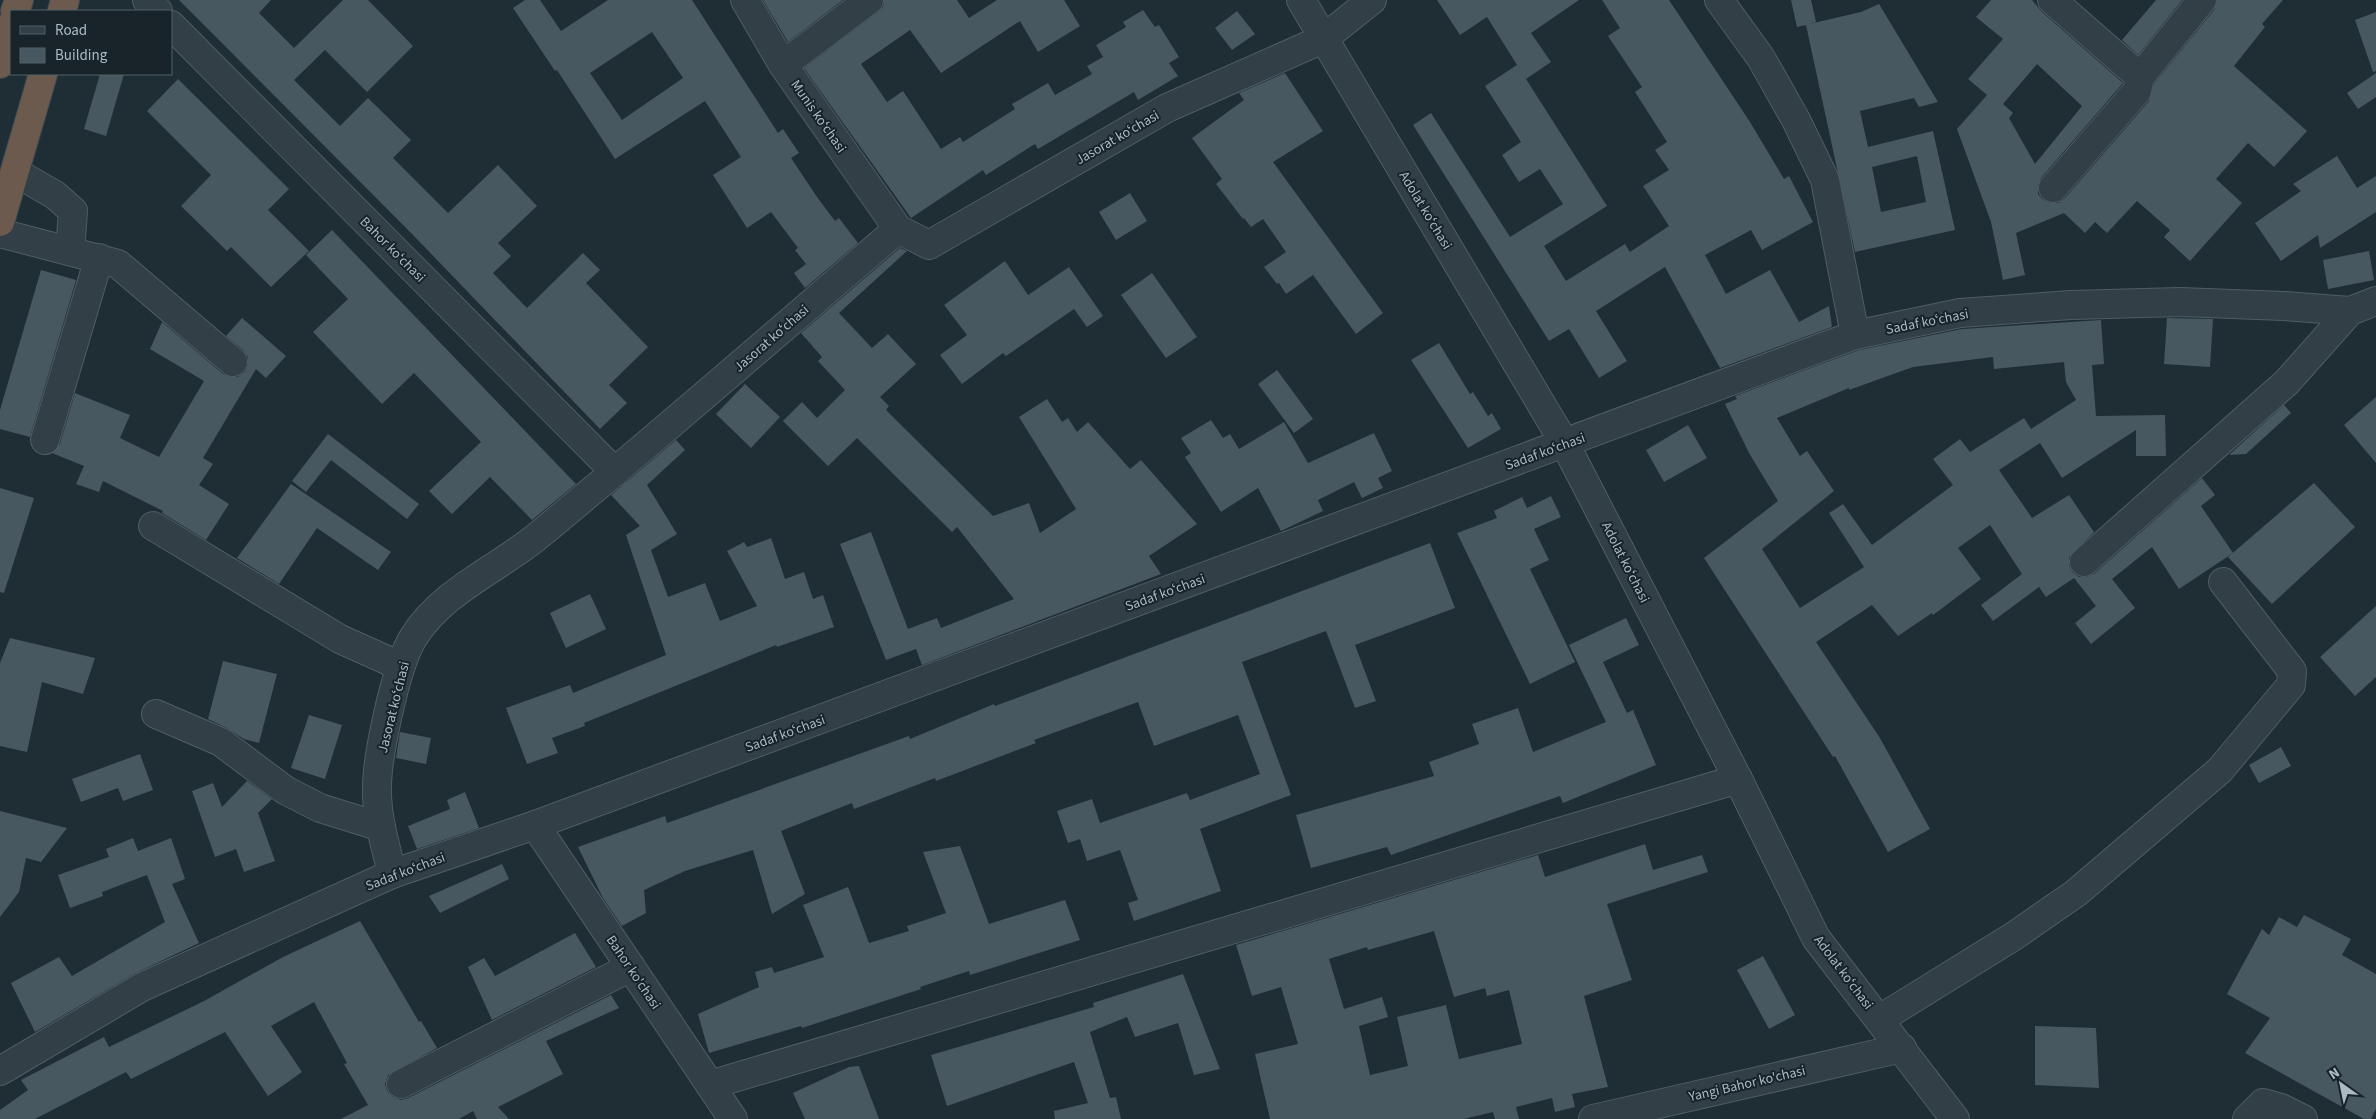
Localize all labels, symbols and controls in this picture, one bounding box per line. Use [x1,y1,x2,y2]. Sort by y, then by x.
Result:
legend [10,10,172,75]
text: Road [55,20,87,41]
text: Building [55,45,108,66]
street label: Munis koʻchasi [786,76,851,157]
street label: Jasorat koʻchasi [1072,106,1163,170]
street label: Adolat koʻchasi [1394,167,1457,254]
street label: Bahor koʻchasi [355,212,430,287]
street label: Jasorat koʻchasi [730,300,814,377]
street label: Sadaf koʻchasi [1884,304,1970,340]
street label: Sadaf koʻchasi [1503,428,1588,476]
street label: Adolat koʻchasi [1596,518,1654,606]
street label: Sadaf koʻchasi [1123,569,1208,617]
street label: Jasorat koʻchasi [373,659,415,755]
street label: Sadaf koʻchasi [743,710,828,758]
street label: Sadaf koʻchasi [363,848,448,896]
street label: Adolat koʻchasi [1809,931,1878,1014]
street label: Bahor ko'chasi [601,932,665,1014]
north arrow [2316,1059,2366,1109]
street label: Yangi Bahor ko'chasi [1686,1061,1808,1107]
text: N [2325,1063,2344,1085]

